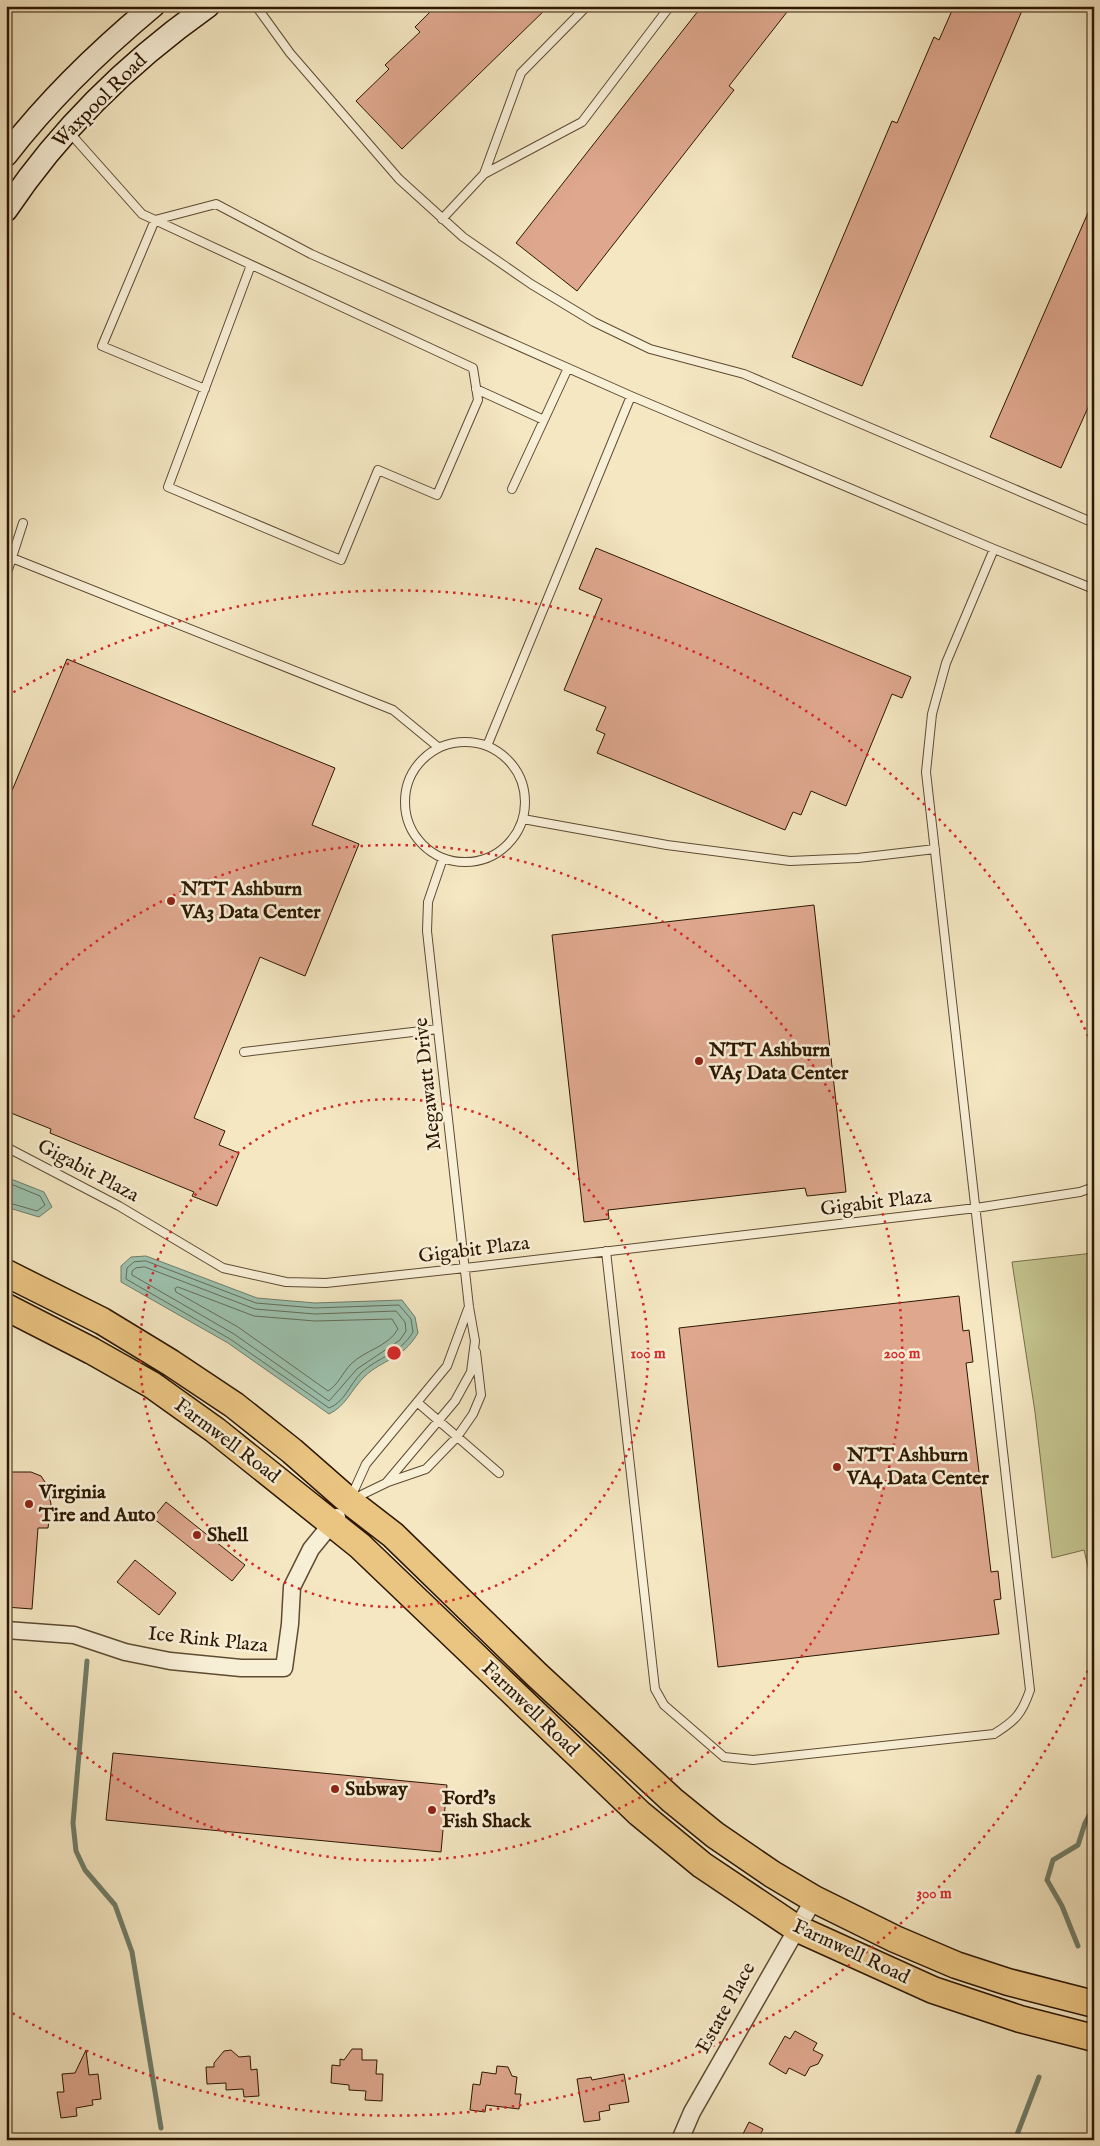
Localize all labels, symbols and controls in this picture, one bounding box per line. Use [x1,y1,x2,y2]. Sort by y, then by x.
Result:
street label: Waxpool Road [47,48,153,154]
place label: NTT Ashburn VA3 Data Center [180,877,321,925]
marker: NTT Ashburn VA3 Data Center [165,895,177,907]
street label: Megawatt Drive [409,1016,447,1152]
place label: NTT Ashburn VA5 Data Center [708,1038,849,1086]
marker: NTT Ashburn VA5 Data Center [693,1055,705,1067]
street label: Gigabit Plaza [33,1134,143,1208]
street label: Gigabit Plaza [819,1184,933,1222]
street label: Gigabit Plaza [417,1231,531,1269]
centre of rings [385,1344,403,1362]
text: 100 m [630,1344,666,1363]
text: 200 m [884,1344,921,1363]
street label: Farmwell Road [169,1393,285,1489]
place label: NTT Ashburn VA4 Data Center [846,1443,989,1491]
marker: NTT Ashburn VA4 Data Center [831,1461,843,1473]
place label: Virginia Tire and Auto [38,1480,156,1528]
marker: Virginia Tire and Auto [23,1498,35,1510]
place label: Shell [207,1523,248,1548]
marker: Shell [191,1529,203,1541]
street label: Ice Rink Plaza [147,1621,270,1659]
street label: Farmwell Road [476,1656,584,1762]
place label: Subway [345,1777,409,1802]
marker: Subway [329,1783,341,1795]
place label: Ford's Fish Shack [442,1786,532,1834]
marker: Ford's Fish Shack [426,1804,438,1816]
text: 300 m [916,1884,952,1903]
street label: Farmwell Road [788,1914,914,1990]
street label: Estate Place [691,1958,761,2058]

